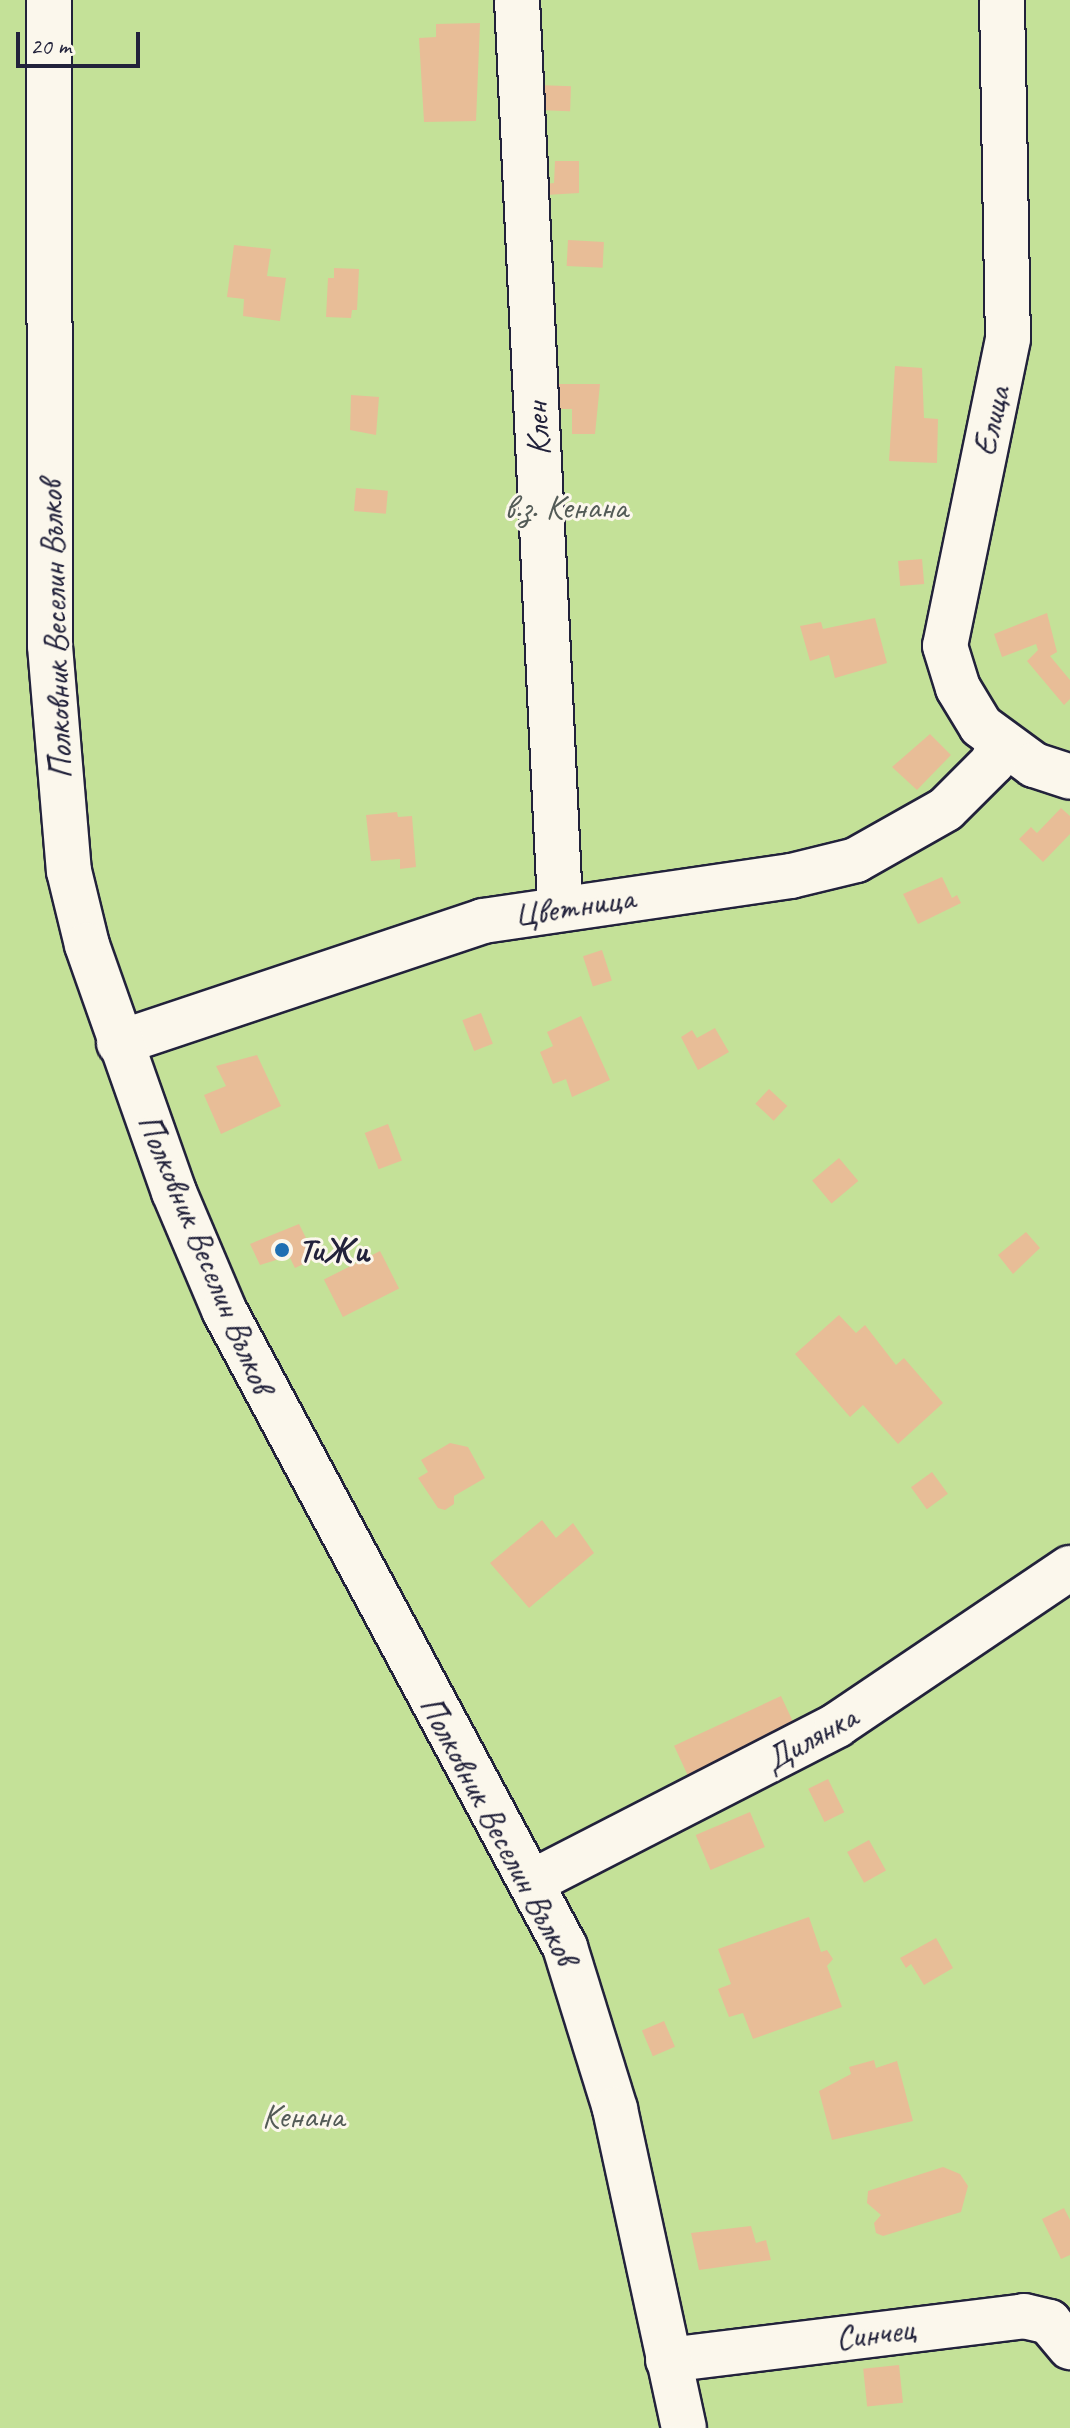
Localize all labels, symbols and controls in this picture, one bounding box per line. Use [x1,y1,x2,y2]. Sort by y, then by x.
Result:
scale bar [20,16,144,66]
text: 20 m [30,31,71,61]
street label: Елица [963,382,1019,460]
street label: Клен [515,401,559,457]
street label: Полковник Веселин Вълков [29,481,81,779]
park label: в.з. Кенана [504,487,628,527]
street label: Цветница [511,876,637,936]
street label: Полковник Веселин Вълков [129,1109,283,1397]
place label: ТиЖи [298,1230,369,1270]
marker: ТиЖи [273,1241,291,1259]
street label: Полковник Веселин Вълков [411,1690,587,1970]
street label: Дилянка [756,1696,864,1780]
park label: Кенана [262,2096,344,2136]
street label: Синчец [833,2308,917,2358]

